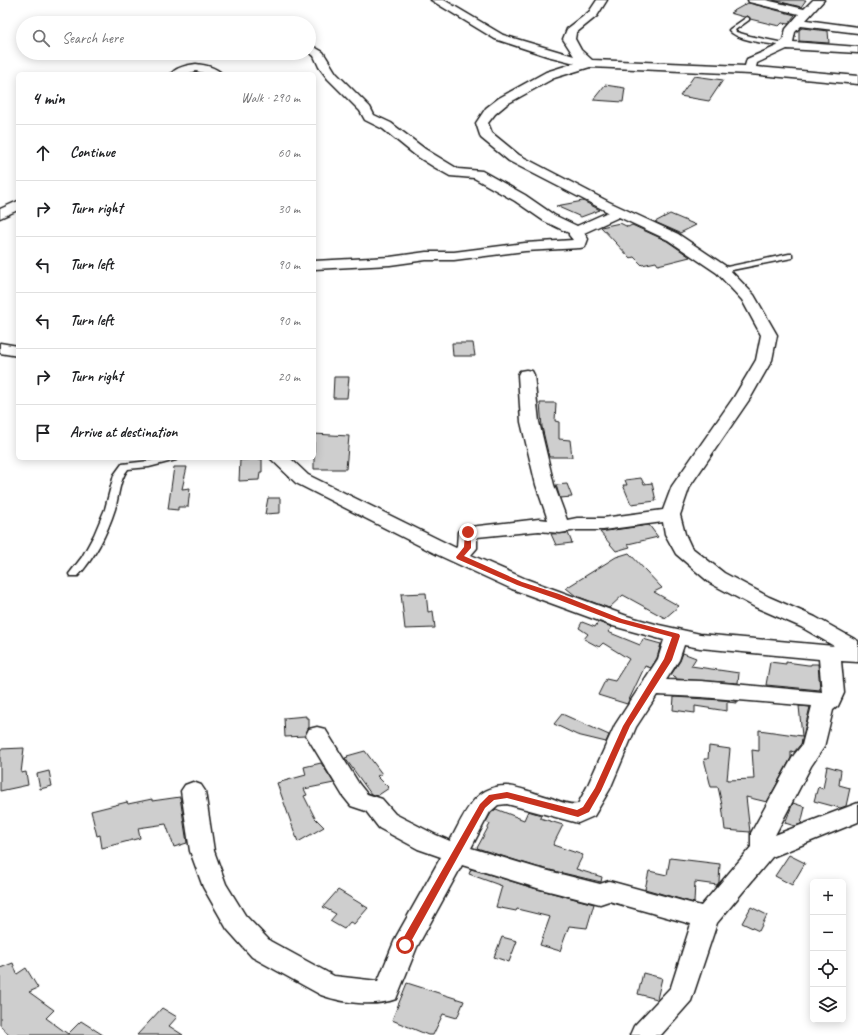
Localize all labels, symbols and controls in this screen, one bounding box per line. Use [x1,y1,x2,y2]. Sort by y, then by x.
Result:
search box [16,16,316,60]
icon: search [30,27,52,49]
text: Search here [62,29,123,48]
text: 4 min [32,88,65,109]
text: Walk · 290 m [241,90,300,106]
icon: ahead [32,142,54,164]
text: Continue [70,143,115,162]
text: 60 m [278,145,300,161]
icon: right [32,198,54,220]
text: Turn right [70,199,123,218]
text: 30 m [278,201,300,217]
icon: left [32,254,54,276]
text: Turn left [70,255,113,274]
text: 90 m [278,257,300,273]
icon: left [32,310,54,332]
text: Turn left [70,311,113,330]
text: 90 m [278,313,300,329]
icon: right [32,366,54,388]
text: Turn right [70,367,123,386]
text: 20 m [278,369,300,385]
icon: arrive [32,422,54,444]
text: Arrive at destination [70,423,177,442]
route end [459,523,477,541]
map controls [810,879,846,1023]
button: + [810,879,846,915]
button: − [810,915,846,951]
route start [396,936,414,954]
button: locate [810,951,846,987]
button: layers [810,987,846,1023]

